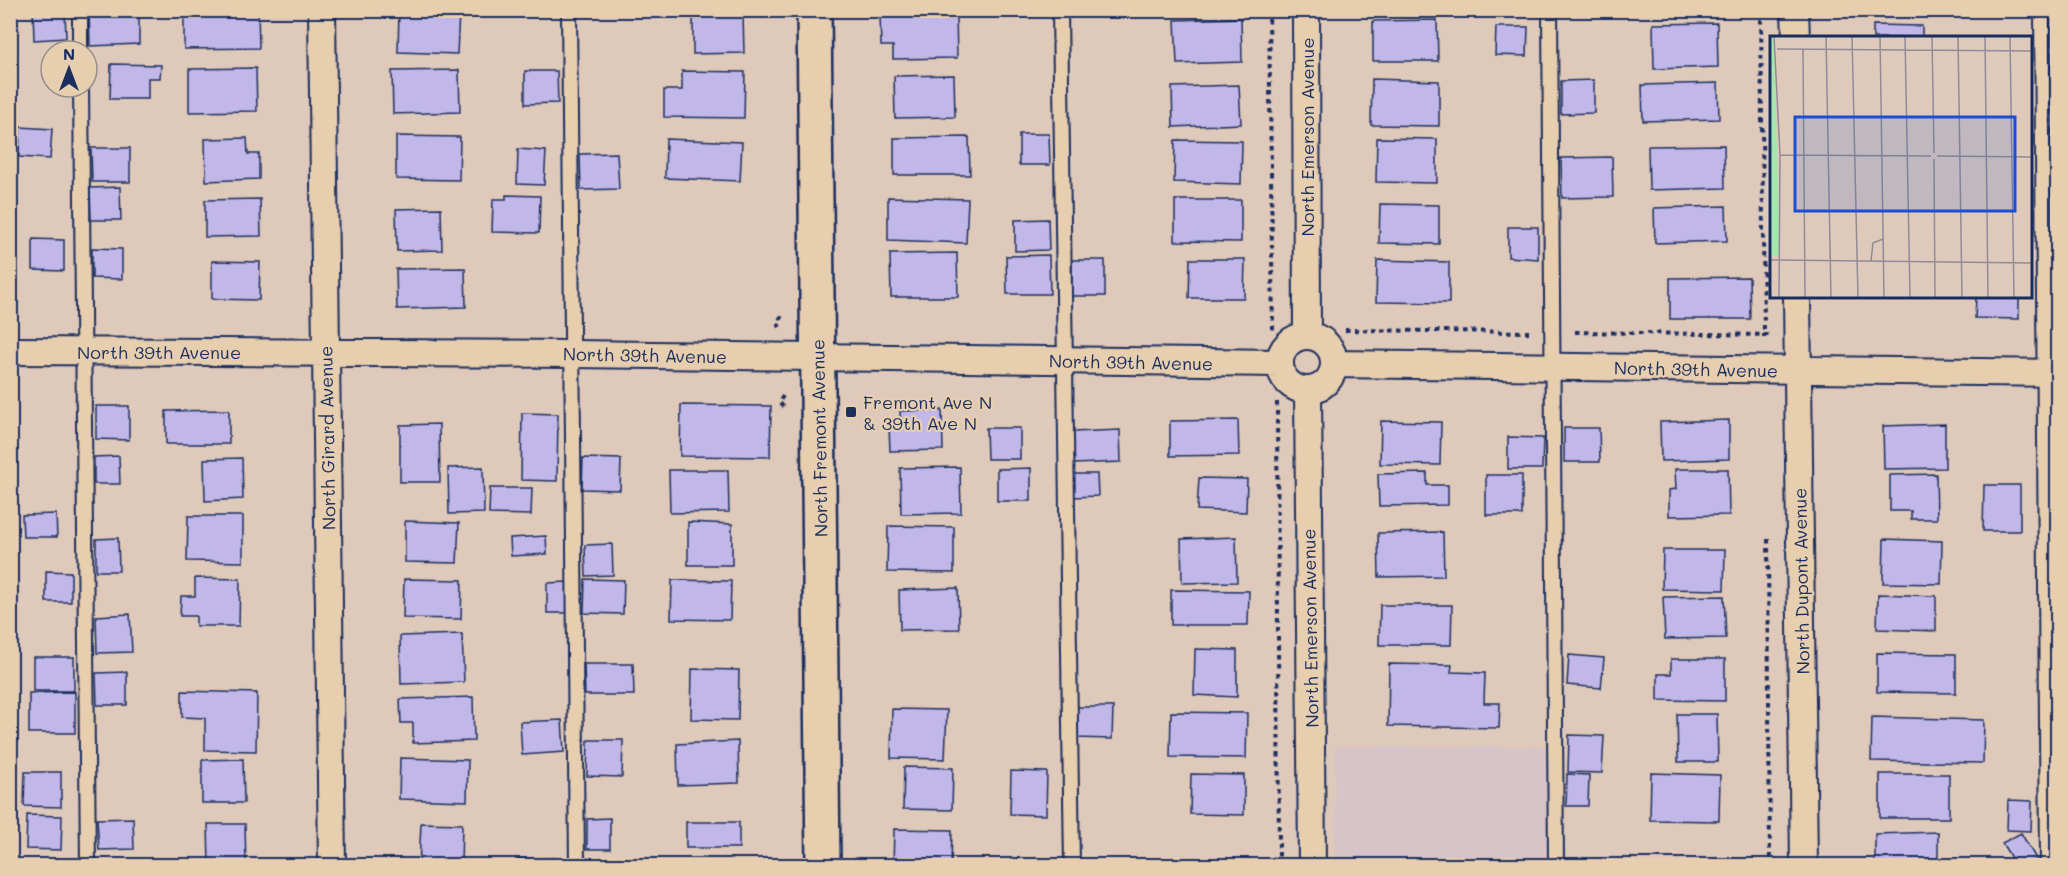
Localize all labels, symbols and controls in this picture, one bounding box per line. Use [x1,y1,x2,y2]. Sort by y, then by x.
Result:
inset map [1770,36,2032,298]
street label: North Emerson Avenue [1295,37,1319,237]
north arrow [39,39,99,99]
text: N [63,43,75,64]
street label: North Fremont Avenue [805,339,833,537]
street label: North 39th Avenue [77,340,241,364]
street label: North 39th Avenue [563,342,727,368]
street label: North Girard Avenue [313,346,341,530]
street label: North 39th Avenue [1049,349,1213,375]
street label: North 39th Avenue [1614,356,1778,382]
place label: Fremont Ave N & 39th Ave N [863,390,992,435]
marker: Fremont Ave N & 39th Ave N [844,405,858,419]
street label: North Dupont Avenue [1787,487,1815,675]
street label: North Emerson Avenue [1296,528,1324,728]

